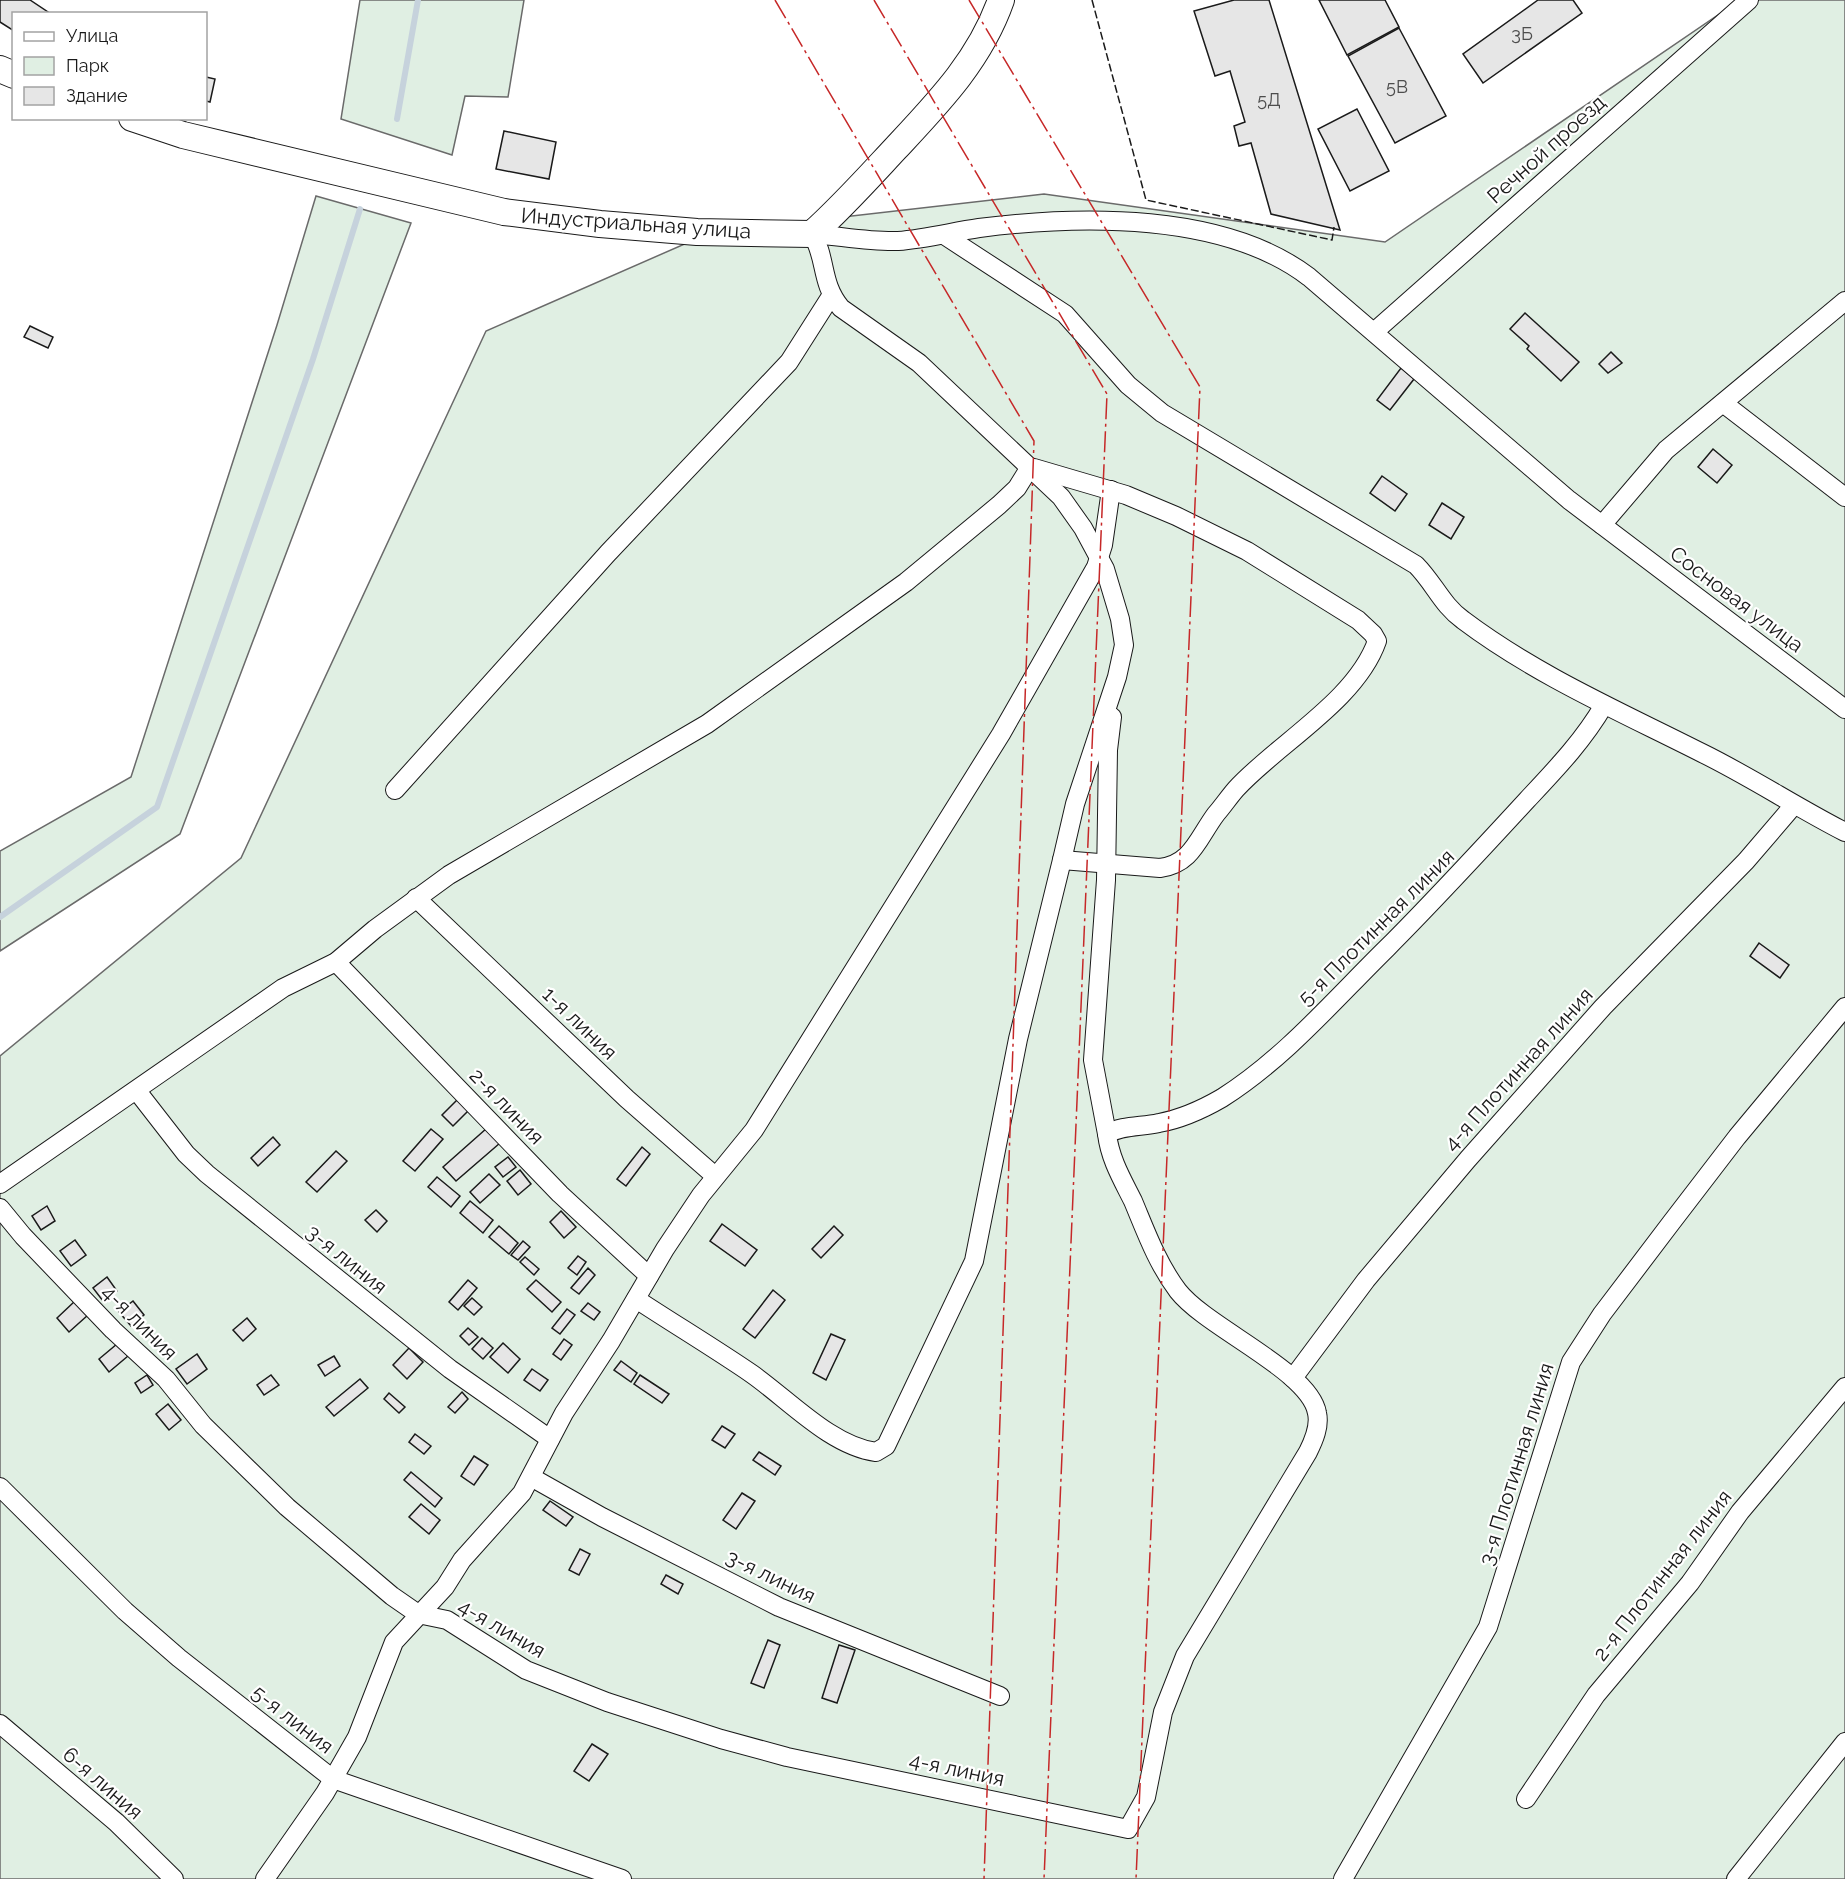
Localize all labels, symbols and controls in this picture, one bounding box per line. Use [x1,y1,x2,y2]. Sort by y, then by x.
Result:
legend [12,12,207,120]
house number: 3Б [1511,23,1533,44]
text: Улица [66,25,118,46]
text: Парк [66,55,109,76]
house number: 5В [1386,76,1408,97]
text: Здание [66,85,128,106]
house number: 5Д [1257,89,1281,110]
street label: Речной проезд [1482,89,1610,209]
street label: Индустриальная улица [520,202,752,244]
street label: Сосновая улица [1665,541,1809,657]
street label: 5-я Плотинная линия [1293,844,1459,1010]
street label: 1-я линия [538,981,622,1065]
street label: 4-я Плотинная линия [1438,982,1598,1156]
street label: 2-я линия [465,1063,549,1149]
street label: 3-я линия [302,1219,392,1299]
street label: 4-я линия [97,1279,183,1365]
street label: 3-я Плотинная линия [1473,1360,1559,1568]
street label: 2-я Плотинная линия [1587,1485,1737,1665]
street label: 3-я линия [722,1544,820,1608]
street label: 4-я линия [454,1593,550,1663]
street label: 5-я линия [247,1679,339,1759]
street label: 6-я линия [58,1741,148,1825]
street label: 4-я линия [907,1747,1007,1791]

